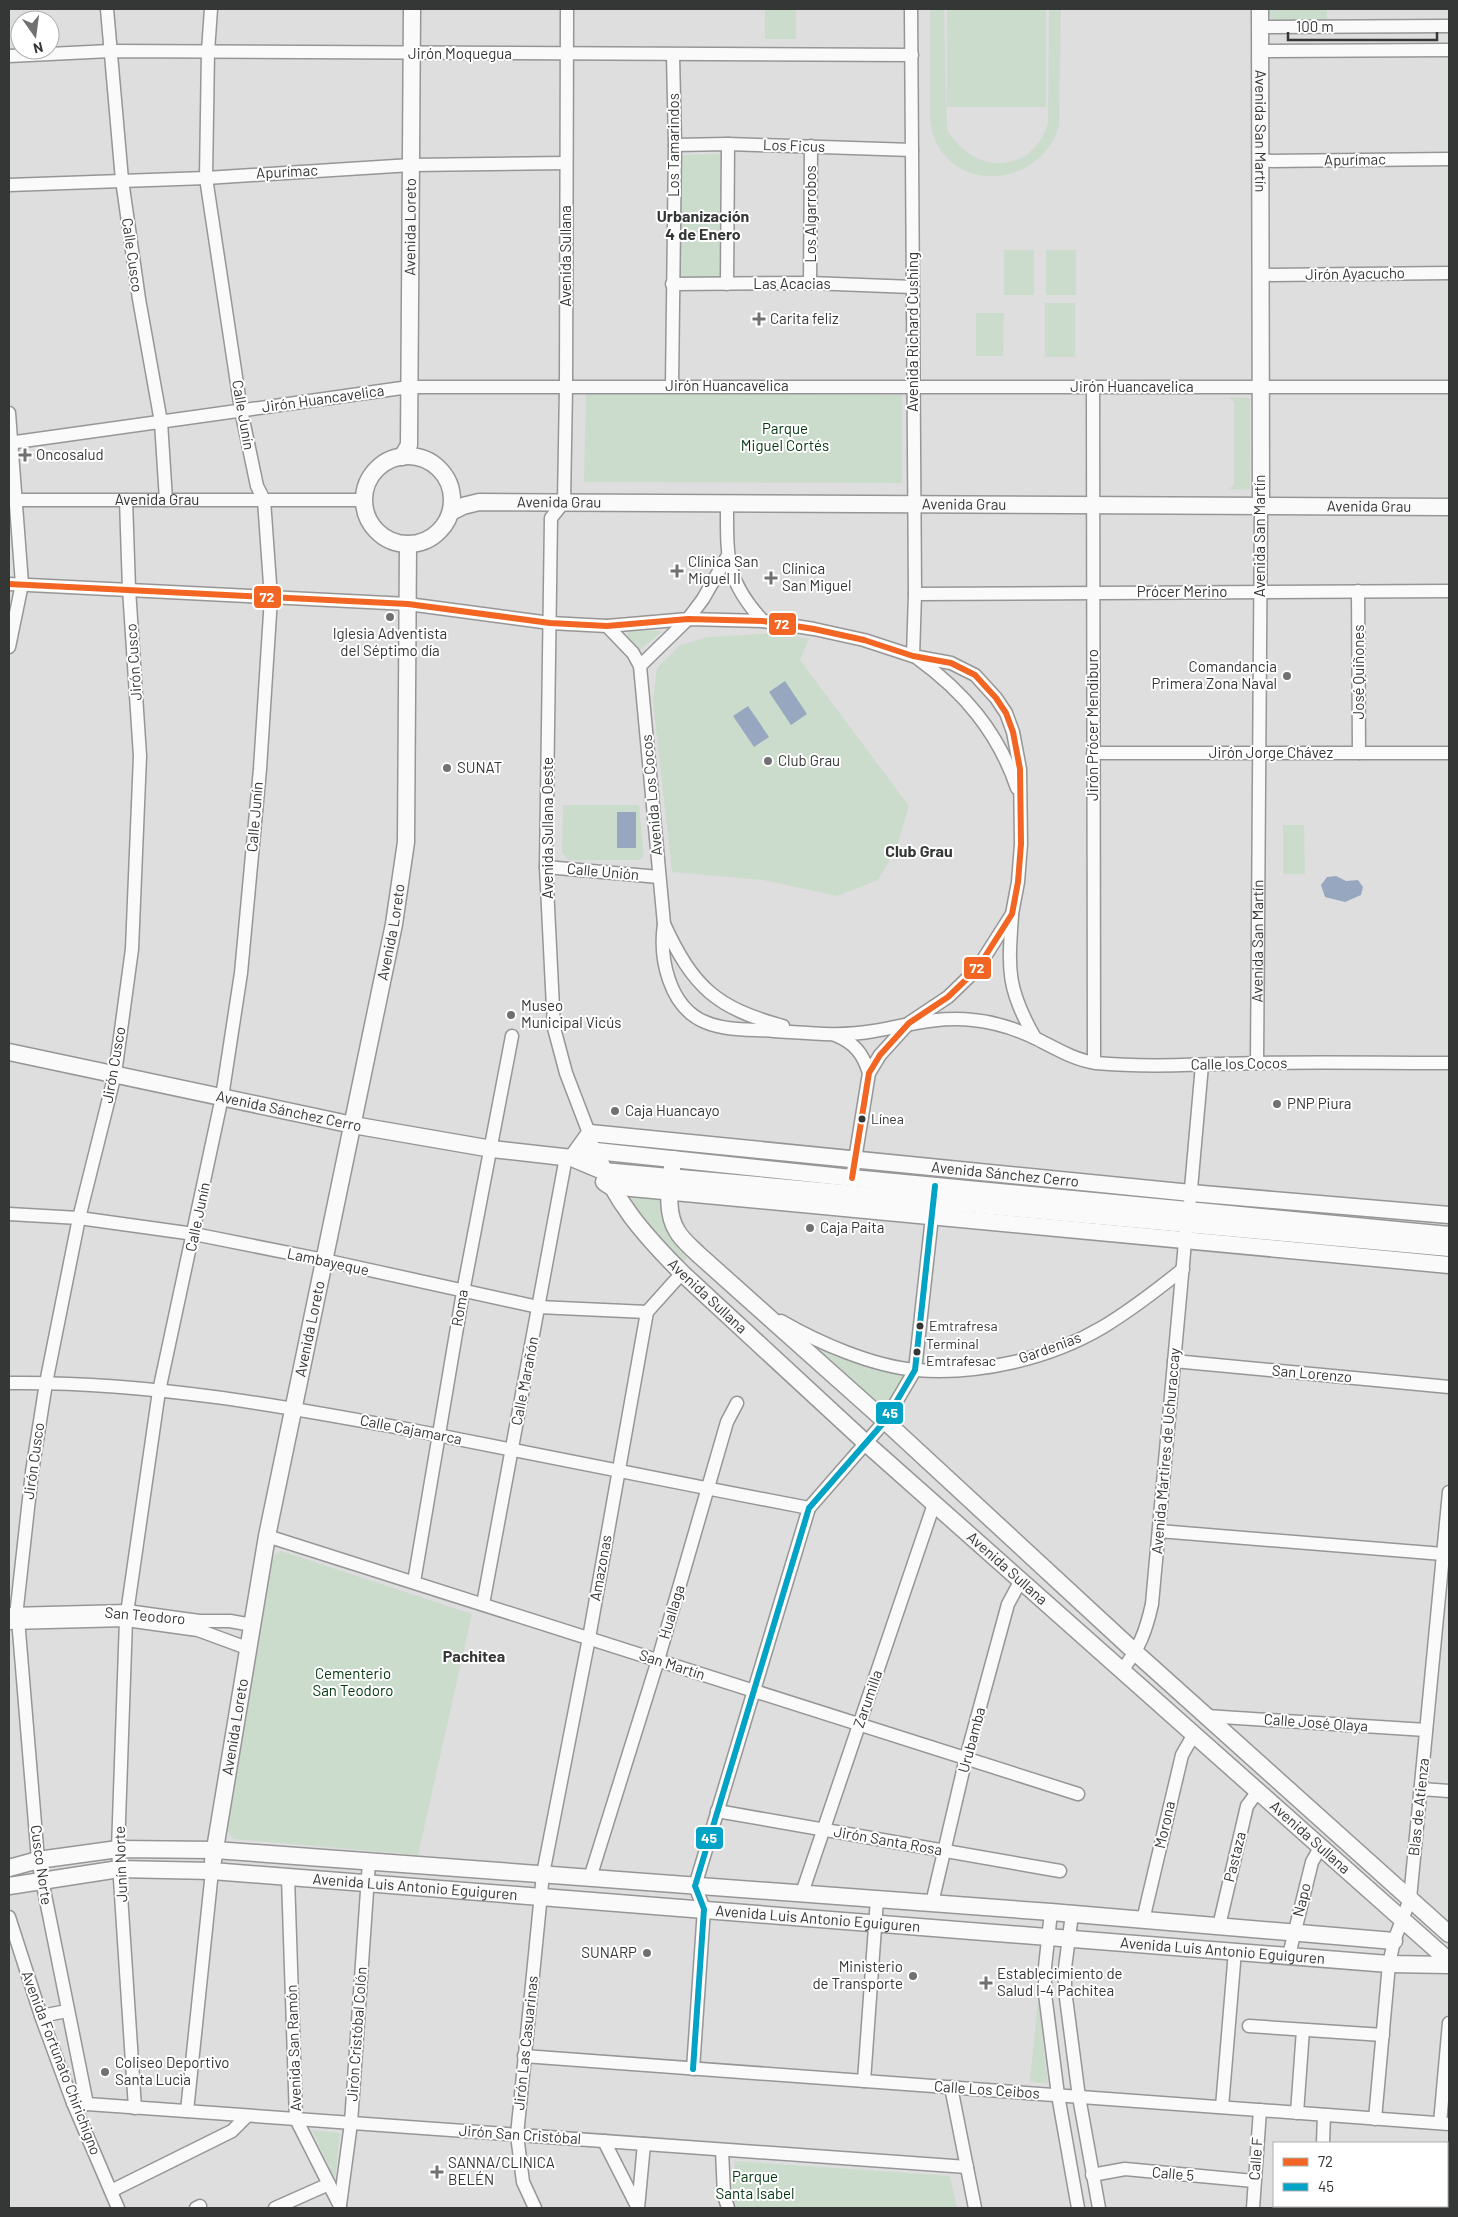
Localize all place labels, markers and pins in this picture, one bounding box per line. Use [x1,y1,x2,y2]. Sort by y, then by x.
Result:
place label: Carita feliz [770,309,839,327]
marker: Carita feliz [752,312,766,326]
place label: Oncosalud [36,445,104,463]
marker: Oncosalud [18,448,32,462]
place label: Clínica San Miguel II [688,552,759,587]
place label: Clínica San Miguel [782,559,852,594]
marker: Clínica San Miguel II [670,564,684,578]
marker: Clínica San Miguel [764,571,778,585]
marker: Iglesia Adventista del Séptimo día [384,611,396,623]
place label: Iglesia Adventista del Séptimo día [333,624,447,659]
place label: Comandancia Primera Zona Naval [1151,657,1277,692]
marker: Comandancia Primera Zona Naval [1281,670,1293,682]
place label: Club Grau [778,751,840,769]
marker: Club Grau [762,755,774,767]
place label: SUNAT [457,758,502,776]
marker: SUNAT [441,762,453,774]
place label: Museo Municipal Vicús [521,996,621,1031]
marker: Museo Municipal Vicús [505,1009,517,1021]
place label: PNP Piura [1287,1094,1352,1112]
marker: PNP Piura [1271,1098,1283,1110]
place label: Caja Huancayo [625,1101,720,1119]
marker: Caja Huancayo [609,1105,621,1117]
place label: Línea [871,1110,904,1127]
marker: Línea [857,1114,867,1124]
place label: Caja Paita [820,1218,884,1236]
marker: Caja Paita [804,1222,816,1234]
place label: Emtrafresa [929,1317,998,1334]
marker: Emtrafresa [915,1321,925,1331]
place label: Terminal Emtrafesac [926,1335,996,1369]
marker: Terminal Emtrafesac [912,1347,922,1357]
place label: SUNARP [581,1943,637,1961]
marker: SUNARP [641,1947,653,1959]
place label: Ministerio de Transporte [812,1957,903,1992]
place label: Establecimiento de Salud I-4 Pachitea [997,1964,1123,1999]
marker: Ministerio de Transporte [907,1970,919,1982]
marker: Establecimiento de Salud I-4 Pachitea [979,1976,993,1990]
place label: Coliseo Deportivo Santa Lucìa [115,2053,230,2088]
marker: Coliseo Deportivo Santa Lucìa [99,2066,111,2078]
place label: SANNA/CLINICA BELÉN [448,2153,555,2188]
marker: SANNA/CLINICA BELÉN [430,2165,444,2179]

